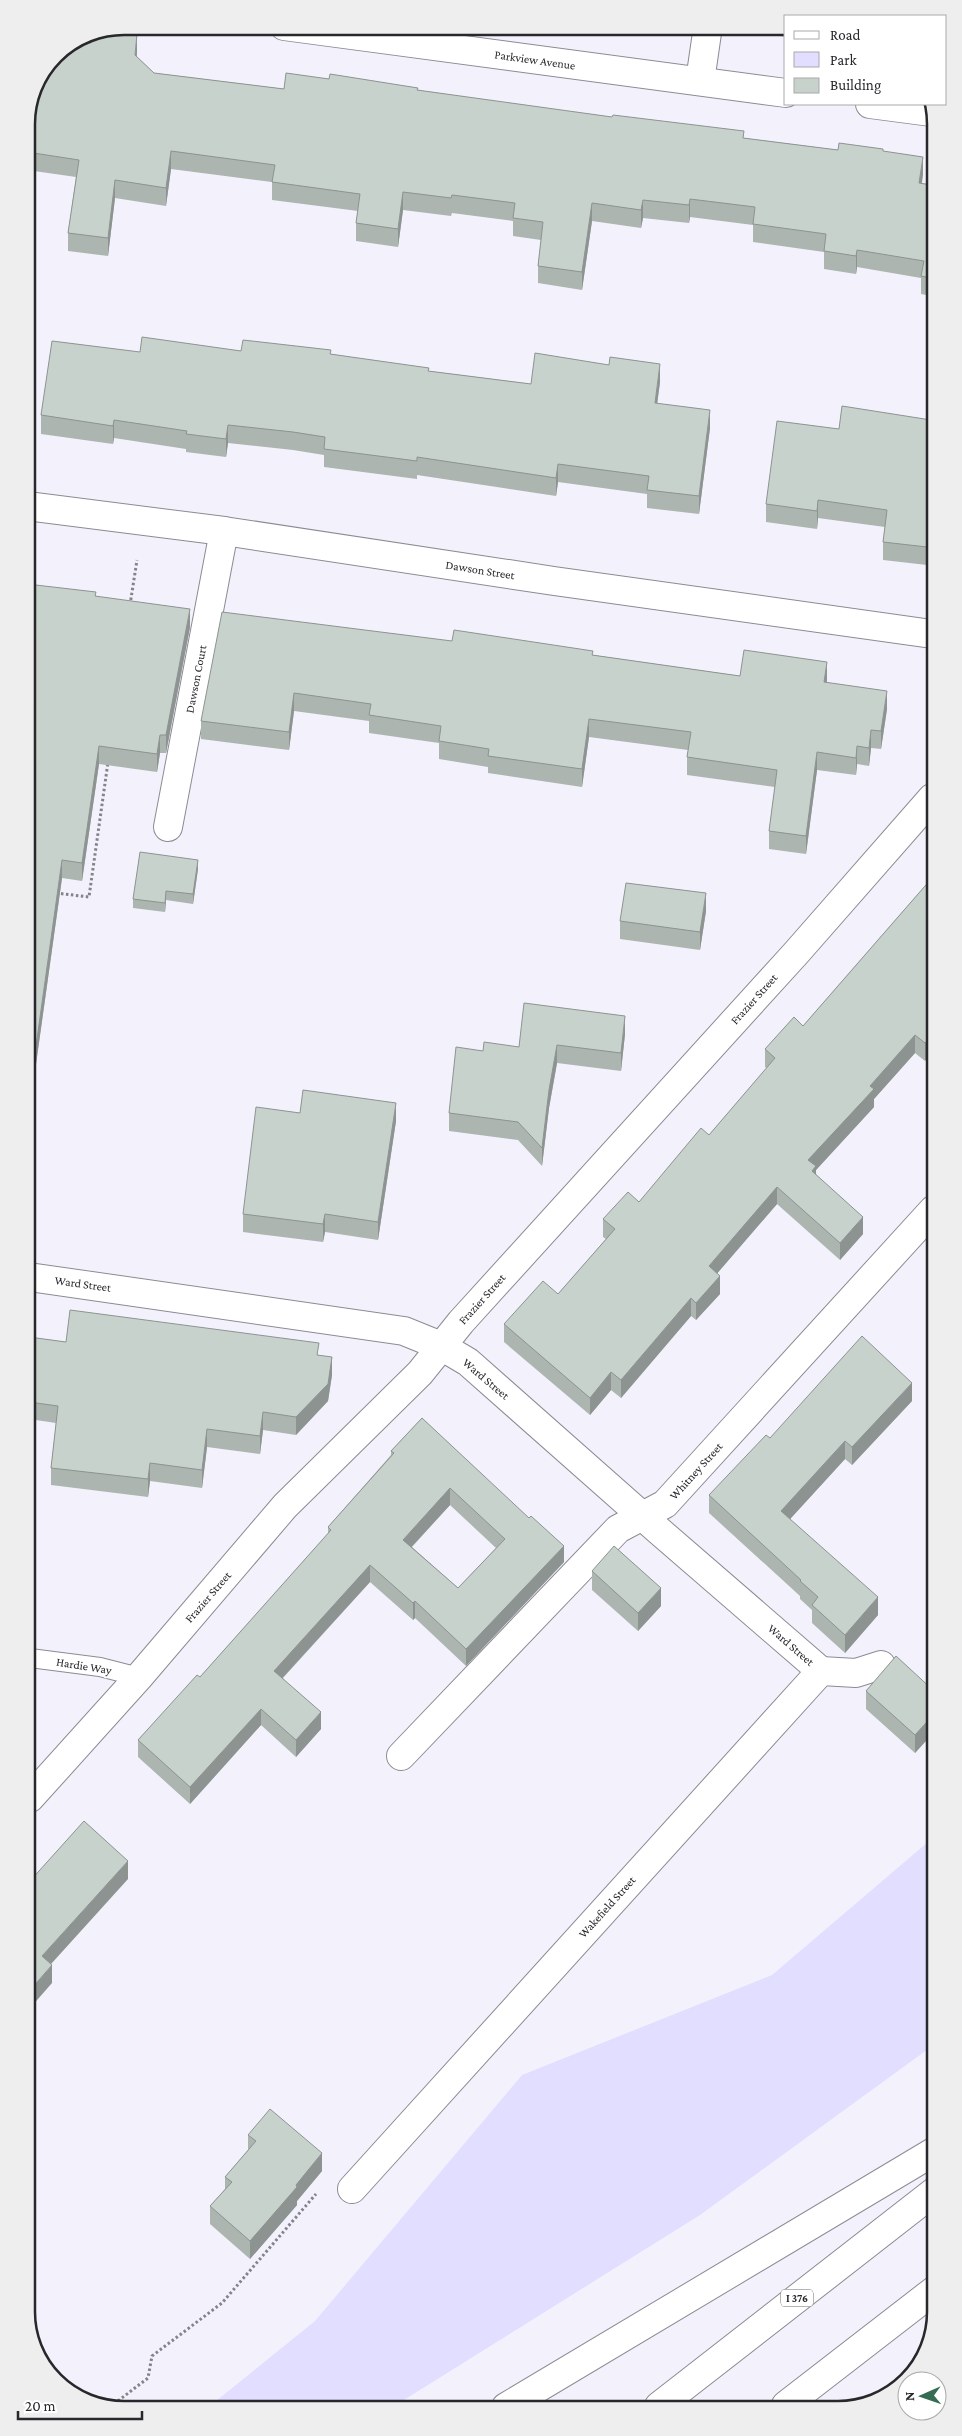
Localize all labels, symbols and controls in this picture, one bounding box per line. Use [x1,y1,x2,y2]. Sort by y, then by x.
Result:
legend [784,15,947,105]
text: Road [830,27,861,43]
street label: Parkview Avenue [494,47,576,73]
text: Park [830,52,857,68]
text: Building [830,77,881,94]
street label: Dawson Street [444,558,517,583]
street label: Dawson Court [183,643,210,714]
street label: Frazier Street [728,970,781,1027]
street label: Frazier Street [456,1270,509,1327]
street label: Ward Street [54,1273,113,1295]
street label: Ward Street [460,1355,513,1403]
street label: Whitney Street [667,1439,726,1503]
street label: Frazier Street [182,1568,235,1626]
street label: Ward Street [765,1621,818,1670]
street label: Hardie Way [55,1655,113,1677]
street label: Wakefield Street [576,1872,639,1941]
road number: I 376 [781,2290,813,2306]
north arrow [897,2371,947,2421]
scale bar [18,2388,141,2420]
text: N [901,2391,917,2402]
text: 20 m [25,2398,56,2414]

